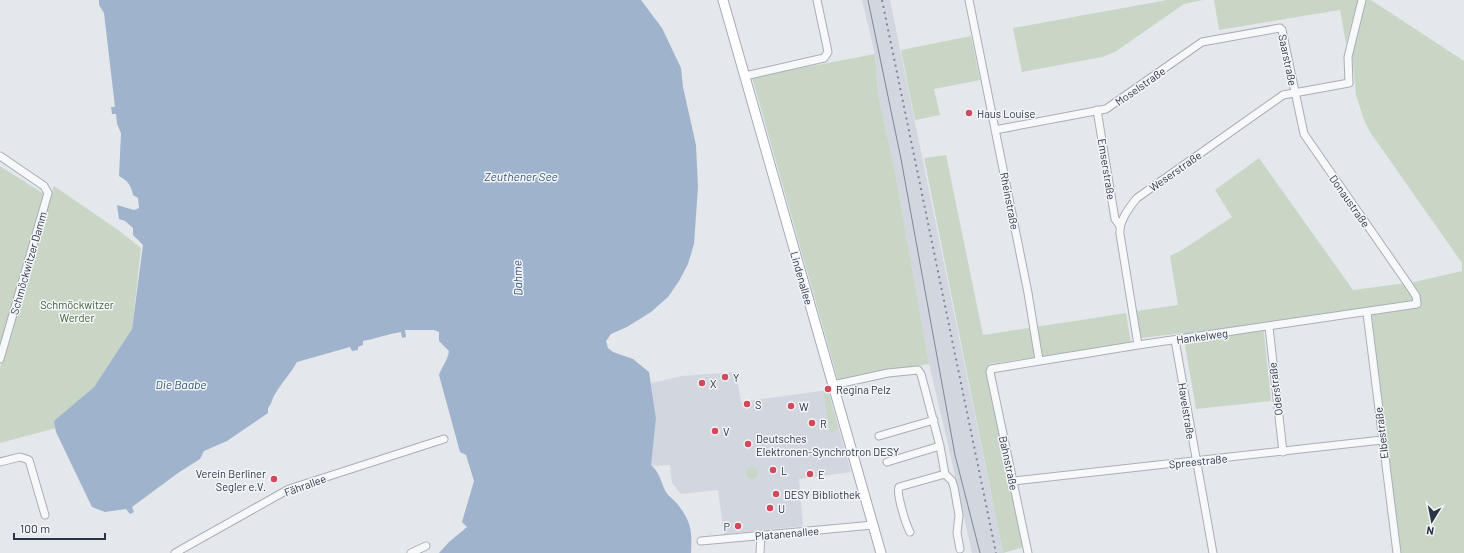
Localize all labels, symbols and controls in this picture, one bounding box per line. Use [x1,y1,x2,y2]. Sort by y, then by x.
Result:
street label: Saarstraße [1276,33,1300,87]
street label: Moselstraße [1112,64,1168,108]
place label: Haus Louise [977,107,1035,120]
marker: Haus Louise [964,108,974,118]
street label: Emserstraße [1096,137,1118,201]
street label: Weserstraße [1146,148,1204,194]
water label: Zeuthener See [484,169,558,183]
street label: Rheinstraße [998,171,1022,231]
street label: Donaustraße [1327,172,1373,230]
street label: Schmöckwitzer Damm [7,210,49,316]
street label: Lindenallee [788,250,816,306]
water label: Dahme [509,260,525,296]
park label: Schmöckwitzer Werder [40,298,114,324]
street label: Hankelweg [1175,326,1229,346]
street label: Oderstraße [1265,362,1285,416]
place label: Y [733,371,739,384]
marker: Y [720,372,730,382]
water label: Die Baabe [156,377,206,391]
place label: X [710,377,717,390]
marker: X [697,378,707,388]
street label: Havelstraße [1176,382,1198,440]
place label: Regina Pelz [836,383,891,396]
marker: Regina Pelz [823,384,833,394]
place label: S [755,398,761,411]
marker: S [742,399,752,409]
place label: W [799,400,809,413]
marker: W [786,401,796,411]
street label: Elbestraße [1371,406,1391,459]
place label: R [820,417,827,430]
marker: R [807,418,817,428]
place label: V [723,425,730,438]
marker: V [710,426,720,436]
place label: Deutsches Elektronen-Synchrotron DESY [756,432,899,458]
street label: Bahnstraße [997,435,1021,491]
marker: Deutsches Elektronen-Synchrotron DESY [743,439,753,449]
street label: Spreestraße [1168,451,1228,471]
place label: L [781,464,787,477]
marker: L [768,465,778,475]
place label: Verein Berliner Segler e.V. [196,467,266,493]
place label: E [818,468,825,481]
marker: E [805,469,815,479]
street label: Fährallee [282,471,328,499]
marker: Verein Berliner Segler e.V. [269,474,279,484]
place label: DESY Bibliothek [784,488,861,501]
marker: DESY Bibliothek [771,489,781,499]
north arrow [1412,501,1452,541]
place label: U [778,502,785,515]
marker: U [765,503,775,513]
scale bar [14,515,105,541]
place label: P [723,520,730,533]
text: 100 m [20,521,50,535]
marker: P [733,521,743,531]
street label: Platanenallee [754,524,820,542]
text: N [1425,524,1435,538]

